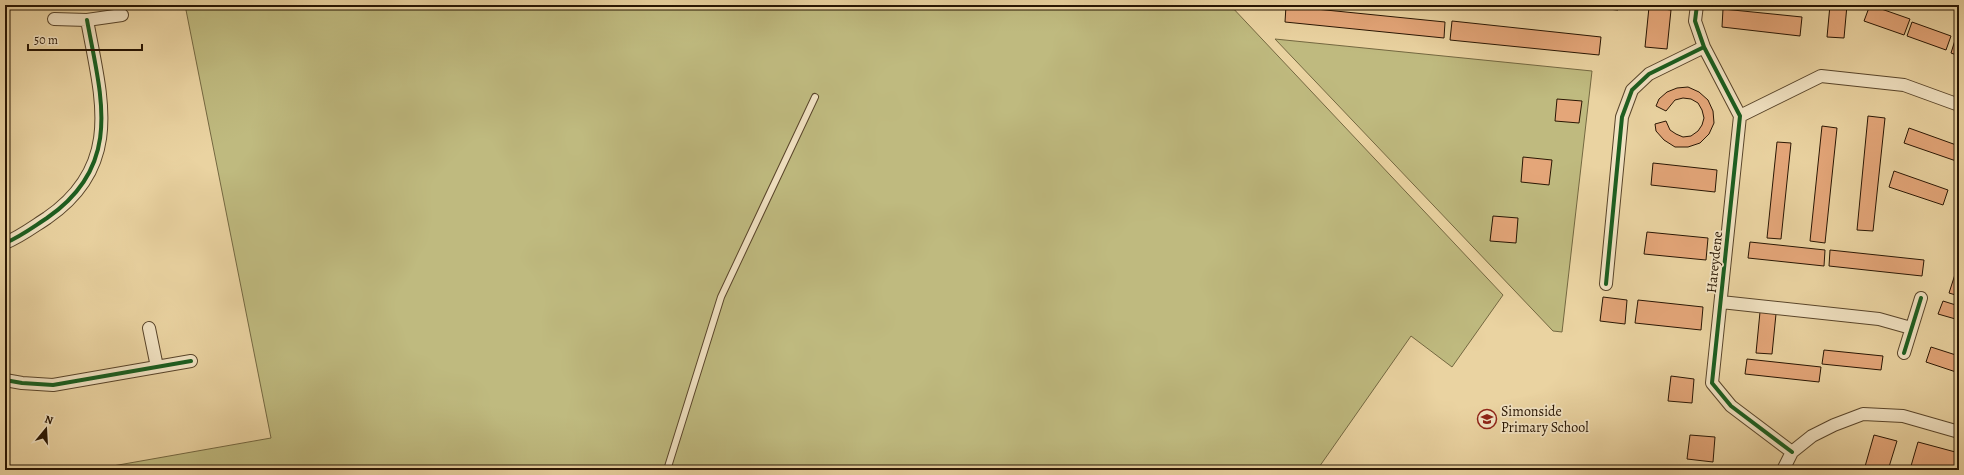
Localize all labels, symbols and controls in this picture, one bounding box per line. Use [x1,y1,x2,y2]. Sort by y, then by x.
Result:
scale bar [28,26,142,52]
text: 50 m [34,32,58,48]
street label: Hareydene [1702,230,1727,294]
place label: Simonside Primary School [1501,402,1589,437]
school or university icon: Simonside Primary School [1476,408,1498,430]
north arrow [26,409,66,449]
text: N [43,412,55,428]

